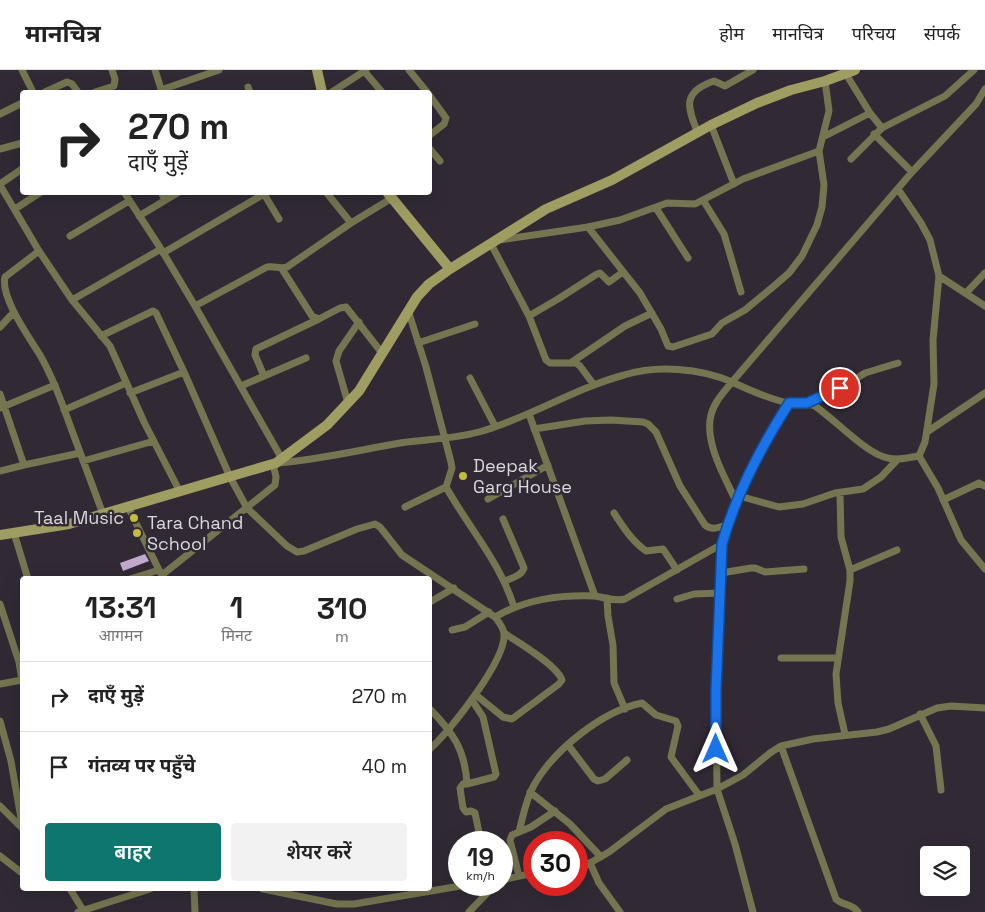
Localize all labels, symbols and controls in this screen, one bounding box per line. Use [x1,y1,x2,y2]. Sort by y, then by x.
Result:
text: मानचित्र [25,18,101,49]
text: होम [719,22,744,45]
text: मानचित्र [772,22,824,45]
text: परिचय [852,22,896,45]
text: संपर्क [924,22,960,45]
text: 270 m [128,105,229,149]
icon: right [45,110,110,175]
text: दाएँ मुड़ें [128,148,188,176]
pin [819,367,861,409]
icon: arrive [826,374,854,402]
place label: Deepak Garg House [473,454,572,498]
marker: Deepak Garg House [457,470,469,482]
place label: Taal Music [34,506,124,529]
place label: Tara Chand School [147,511,243,555]
marker: Taal Music [128,512,140,524]
marker: Tara Chand School [131,527,143,539]
text: 13:31 [85,588,157,627]
text: 1 [230,588,243,627]
text: 310 [317,589,367,628]
text: आगमन [99,625,143,646]
text: मिनट [221,625,252,646]
text: m [335,626,349,647]
icon: right [45,683,73,711]
text: दाएँ मुड़ें [88,683,144,708]
text: 270 m [352,684,407,709]
position arrow [689,722,741,774]
icon: arrive [45,753,73,781]
text: गंतव्य पर पहुँचे [88,753,195,778]
text: 40 m [362,754,407,779]
button: बाहर [45,823,221,881]
button: शेयर करें [231,823,407,881]
speed limit sign: 30 [523,831,588,896]
text: 19 [467,841,494,873]
map controls [920,846,970,896]
button: layers [920,846,970,896]
text: km/h [466,868,495,884]

